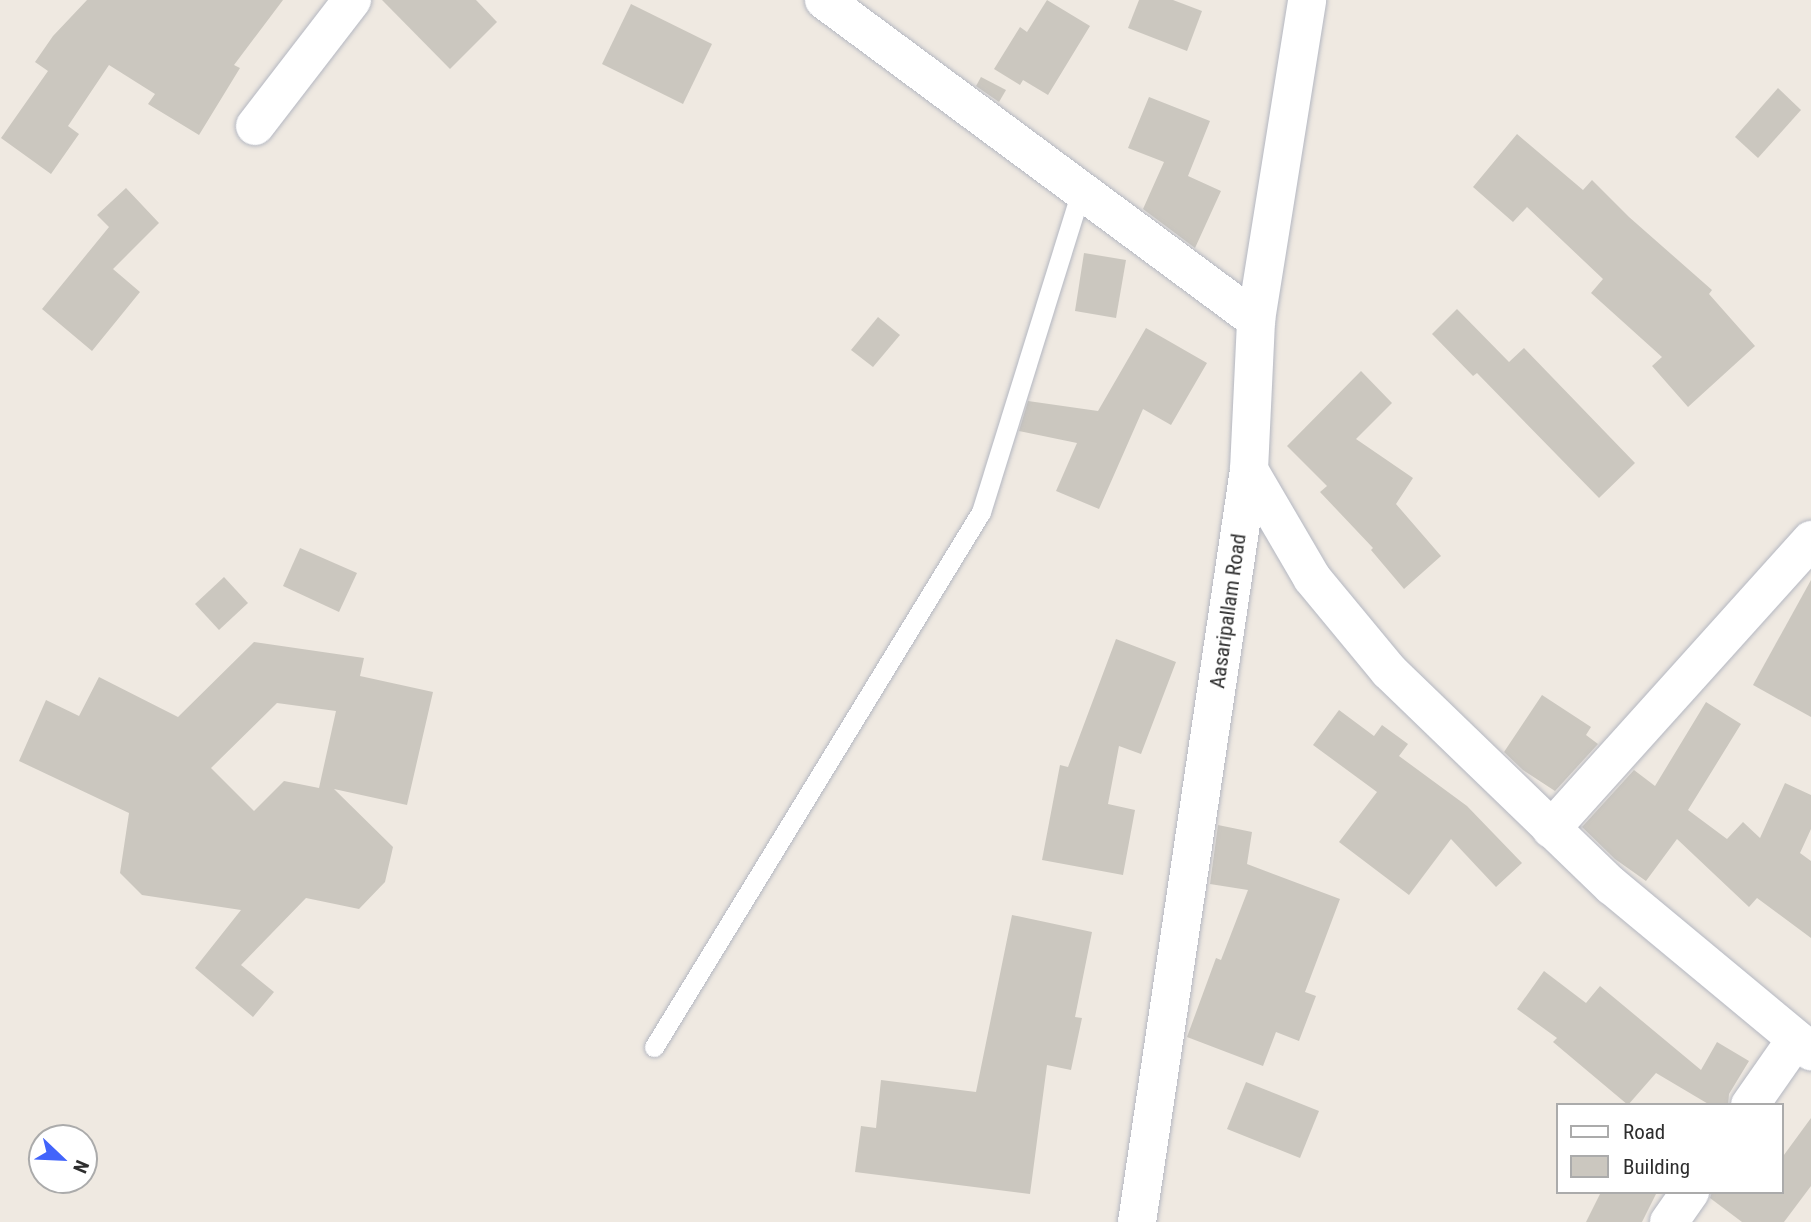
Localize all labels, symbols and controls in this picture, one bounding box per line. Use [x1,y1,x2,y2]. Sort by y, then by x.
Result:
street label: Aasaripallam Road [1205,532,1251,690]
legend [1556,1103,1783,1194]
text: Road [1623,1120,1665,1144]
north arrow [28,1124,98,1194]
text: Building [1623,1155,1690,1179]
text: N [68,1157,94,1176]

